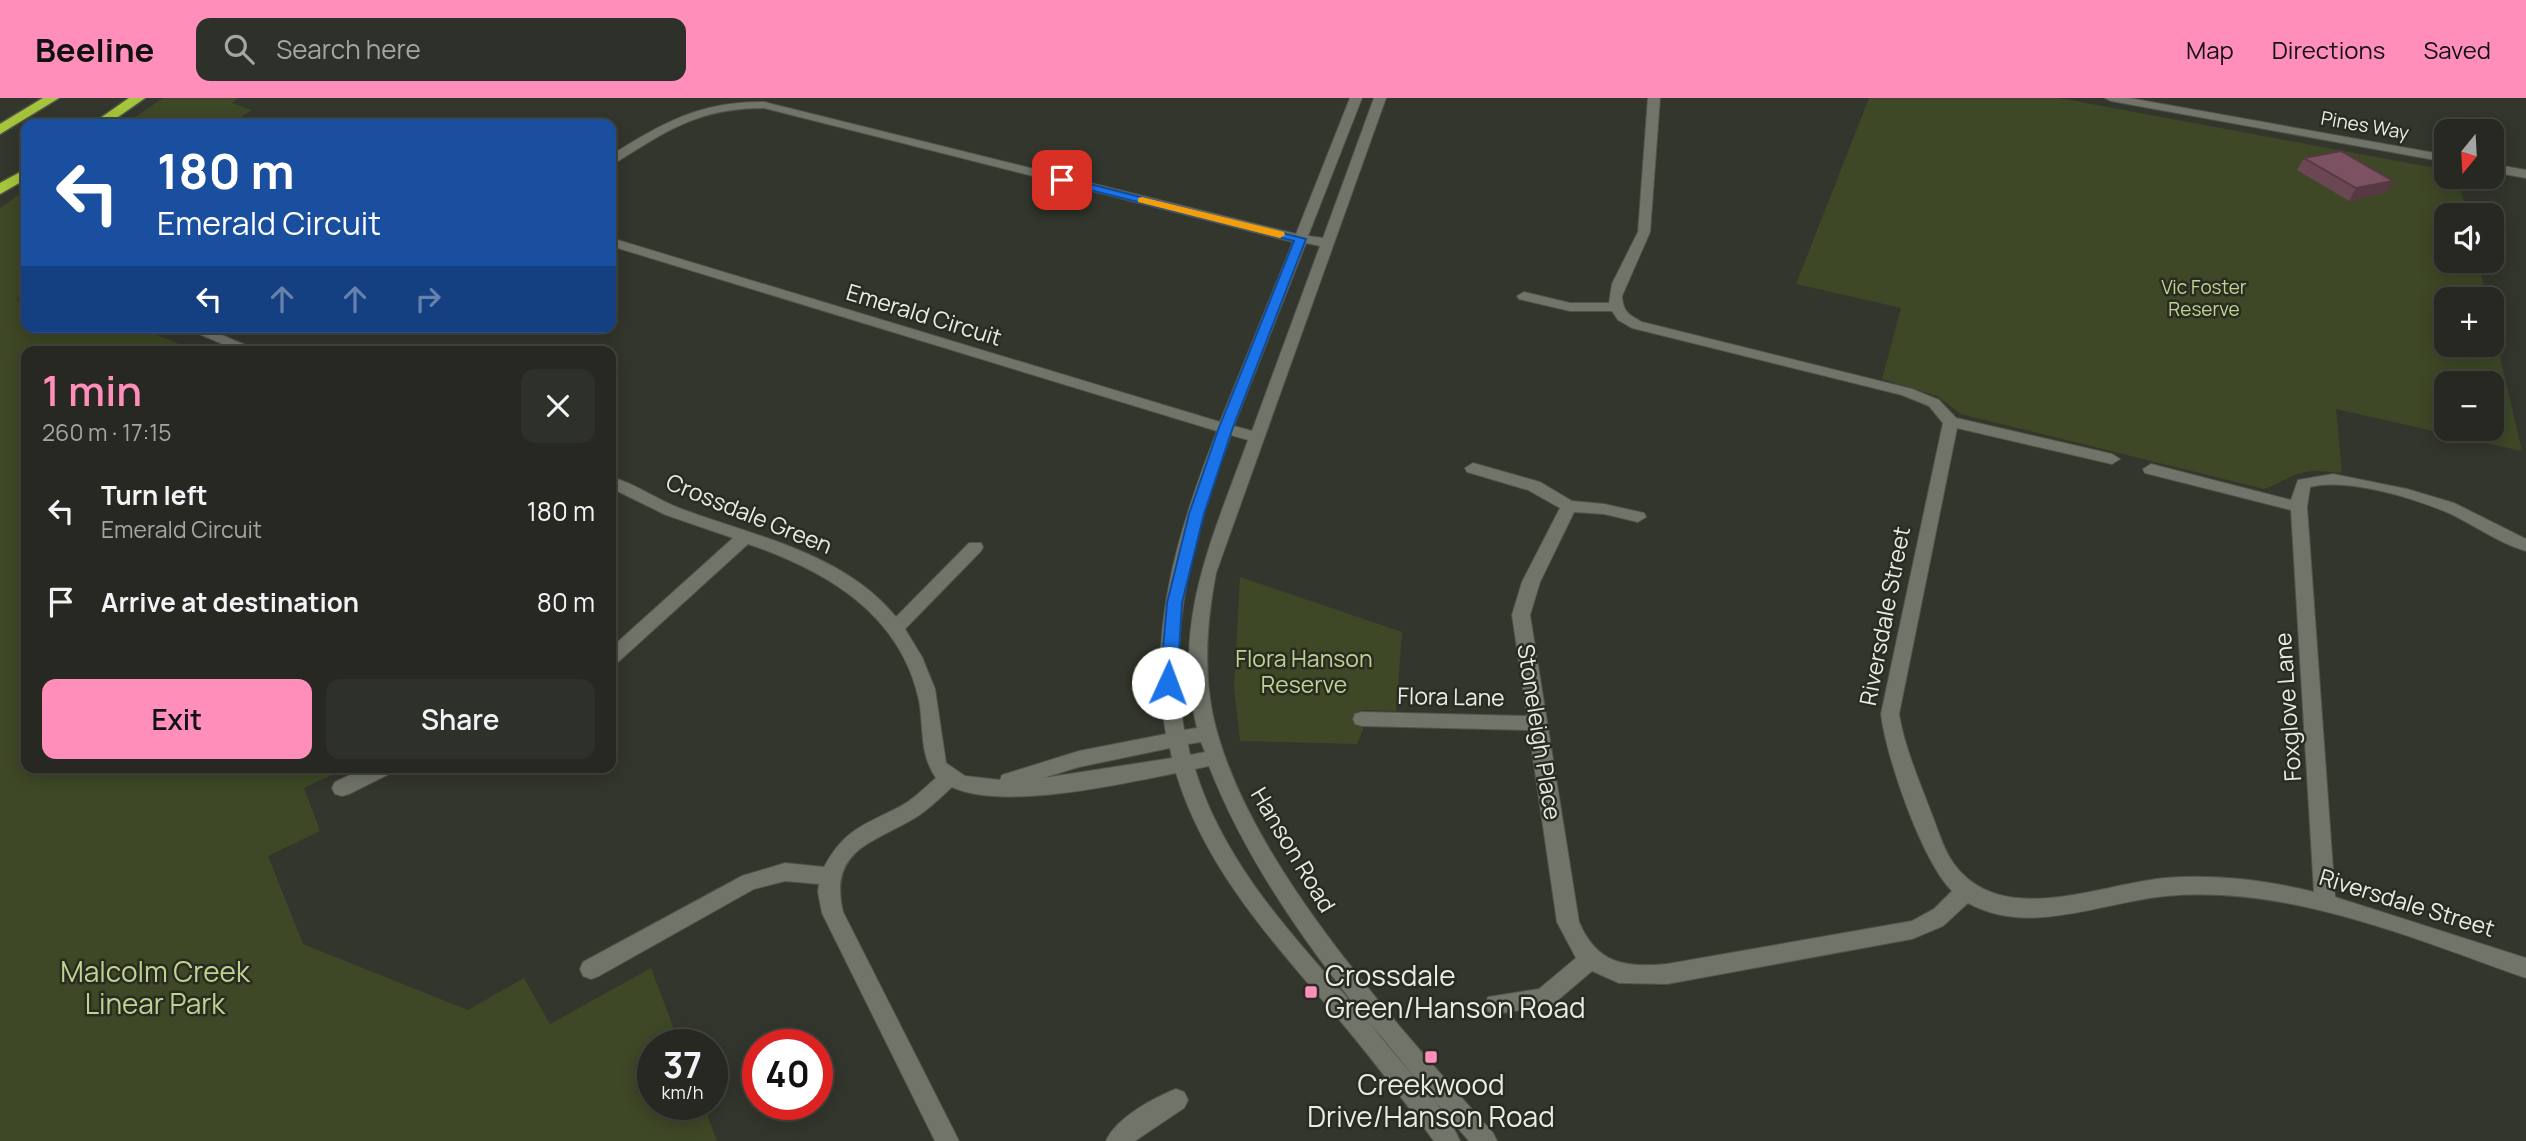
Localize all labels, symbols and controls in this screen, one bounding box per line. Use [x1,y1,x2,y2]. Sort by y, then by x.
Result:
search box [196,18,686,81]
text: Beeline [35,27,154,72]
icon: search [220,30,258,68]
text: Search here [276,31,421,67]
text: Map [2186,33,2234,66]
text: Directions [2272,33,2385,66]
text: Saved [2423,33,2491,66]
street label: Pines Way [2319,104,2411,146]
north arrow [2434,119,2504,189]
map controls [2434,119,2504,441]
text: 180 m [157,137,295,204]
icon: left [42,147,133,238]
pin [1032,150,1092,210]
icon: arrive [1043,161,1081,199]
text: Emerald Circuit [157,201,381,245]
button: sound [2434,203,2504,273]
park label: Vic Foster Reserve [2161,274,2247,322]
street label: Emerald Circuit [843,275,1006,353]
icon: left [190,280,228,318]
icon: ahead [263,280,301,318]
icon: ahead [336,280,374,318]
icon: right [409,280,447,318]
button: + [2434,287,2504,357]
text: 1 min [42,361,142,419]
button: close [521,369,595,443]
button: − [2434,371,2504,441]
text: 260 m · 17:15 [42,416,172,448]
street label: Crossdale Green [662,465,837,561]
text: Turn left [101,477,208,513]
icon: left [42,492,80,530]
text: 180 m [527,493,595,529]
text: Emerald Circuit [101,513,262,545]
street label: Riversdale Street [1851,524,1917,708]
icon: arrive [42,583,80,621]
text: Arrive at destination [101,584,359,620]
text: 80 m [537,584,595,620]
street label: Foxglove Lane [2266,632,2308,783]
park label: Flora Hanson Reserve [1235,642,1373,700]
street label: Stoneleigh Place [1510,642,1570,822]
position arrow [1131,646,1205,720]
button: Exit [42,679,312,759]
button: Share [326,679,595,759]
street label: Flora Lane [1397,679,1505,713]
street label: Hanson Road [1244,781,1344,918]
street label: Riversdale Street [2316,860,2499,944]
park label: Malcolm Creek Linear Park [60,952,251,1022]
place label: Crossdale Green/Hanson Road [1325,956,1586,1026]
marker: Crossdale Green/Hanson Road [1303,984,1319,1000]
speed limit sign: 40 [742,1029,833,1120]
text: 37 [663,1041,702,1089]
marker: Creekwood Drive/Hanson Road [1423,1049,1439,1065]
place label: Creekwood Drive/Hanson Road [1307,1065,1555,1135]
text: km/h [662,1080,703,1104]

